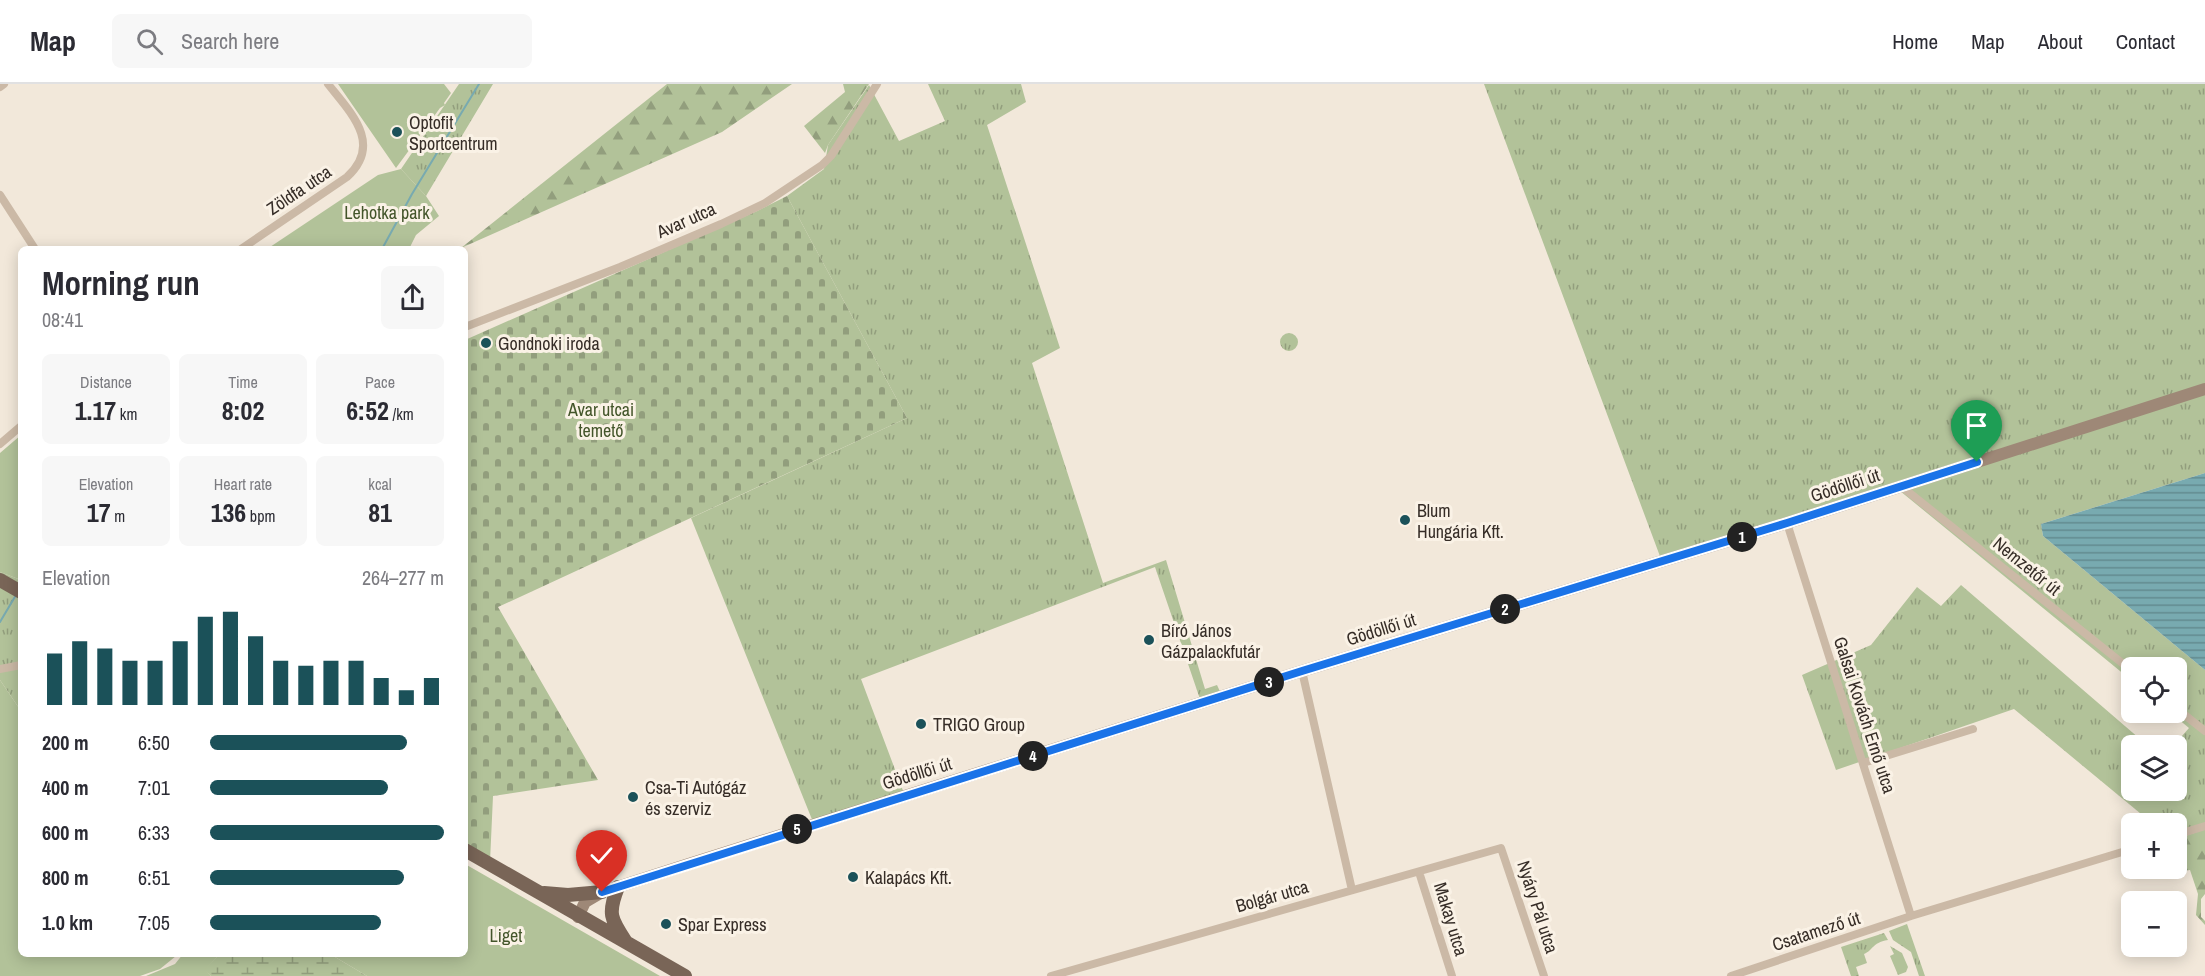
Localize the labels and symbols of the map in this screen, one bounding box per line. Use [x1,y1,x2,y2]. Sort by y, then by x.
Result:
place label: Optofit Sportcentrum [409,110,498,156]
marker: Optofit Sportcentrum [390,125,404,139]
street label: Zöldfa utca [262,159,336,221]
street label: Avar utca [652,196,719,244]
park label: Lehotka park [344,200,430,225]
place label: Gondnoki iroda [498,331,600,356]
marker: Gondnoki iroda [479,336,493,350]
park label: Avar utcai temető [567,397,634,443]
pin [1951,400,2002,462]
street label: Gödöllői út [1807,462,1883,508]
place label: Blum Hungária Kft. [1417,498,1504,544]
marker: Blum Hungária Kft. [1398,513,1412,527]
pin: 1 [1727,522,1757,552]
street label: Nemzetőr út [1988,531,2066,601]
pin: 2 [1490,594,1520,624]
street label: Gödöllői út [1343,607,1419,651]
place label: Bíró János Gázpalackfutár [1161,618,1260,664]
marker: Bíró János Gázpalackfutár [1142,633,1156,647]
street label: Galsai Kovách Ernő utca [1828,633,1902,797]
pin: 3 [1254,667,1284,697]
place label: TRIGO Group [933,712,1025,737]
marker: TRIGO Group [914,717,928,731]
pin: 4 [1018,741,1048,771]
street label: Gödöllői út [879,751,955,795]
place label: Csa-Ti Autógáz és szerviz [645,775,746,821]
marker: Csa-Ti Autógáz és szerviz [626,790,640,804]
pin: 5 [782,814,812,844]
pin [576,830,627,892]
street label: Nyáry Pál utca [1511,857,1565,957]
place label: Kalapács Kft. [865,865,952,890]
marker: Kalapács Kft. [846,870,860,884]
street label: Bolgár utca [1233,874,1311,918]
street label: Makay utca [1428,879,1474,959]
street label: Csatamező út [1769,905,1863,957]
place label: Spar Express [678,912,767,937]
marker: Spar Express [659,917,673,931]
park label: Liget [490,923,522,948]

